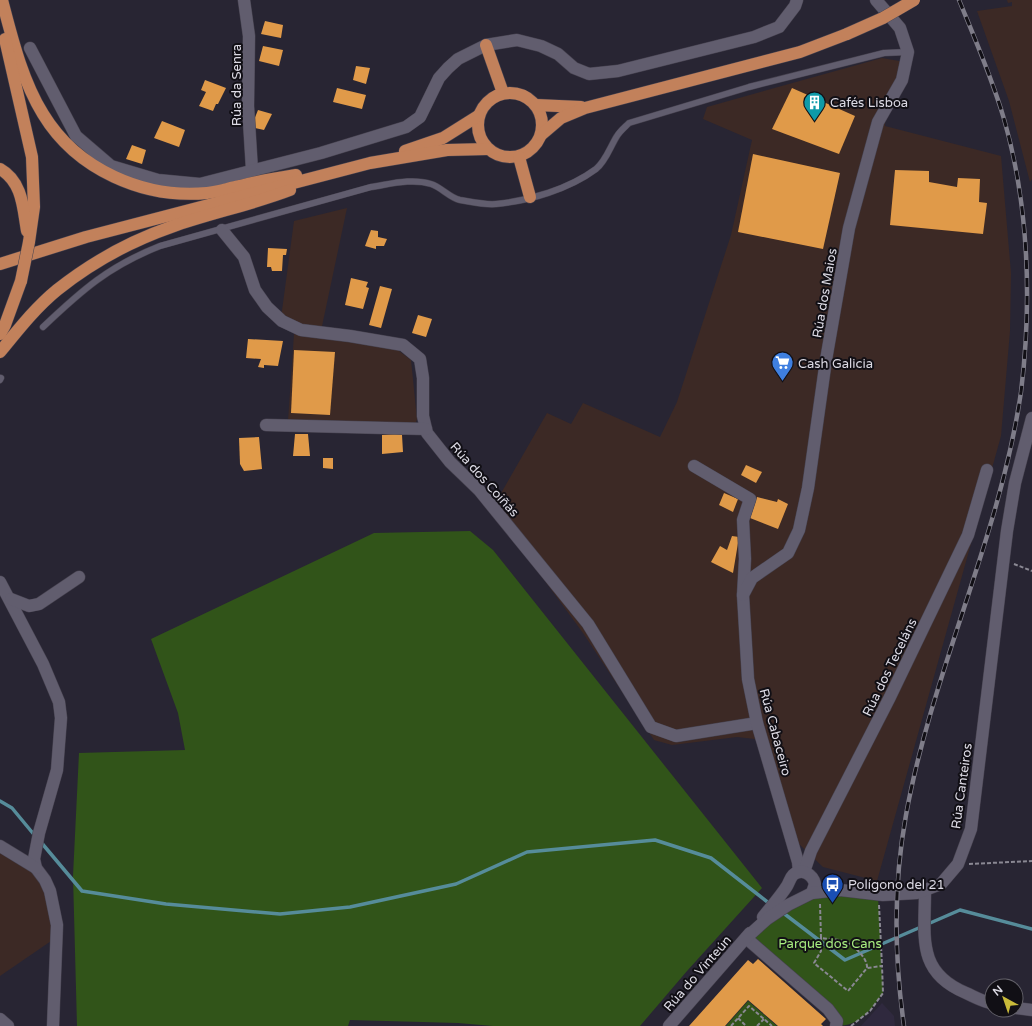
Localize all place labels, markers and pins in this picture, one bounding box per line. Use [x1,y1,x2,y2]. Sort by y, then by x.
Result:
building icon: Cafés Lisboa [801,89,827,122]
place label: Cafés Lisboa [830,95,908,111]
supermarket icon: Cash Galicia [769,350,795,383]
place label: Cash Galicia [798,356,873,372]
bus stop icon: Polígono del 21 [820,871,846,904]
place label: Polígono del 21 [848,877,945,893]

